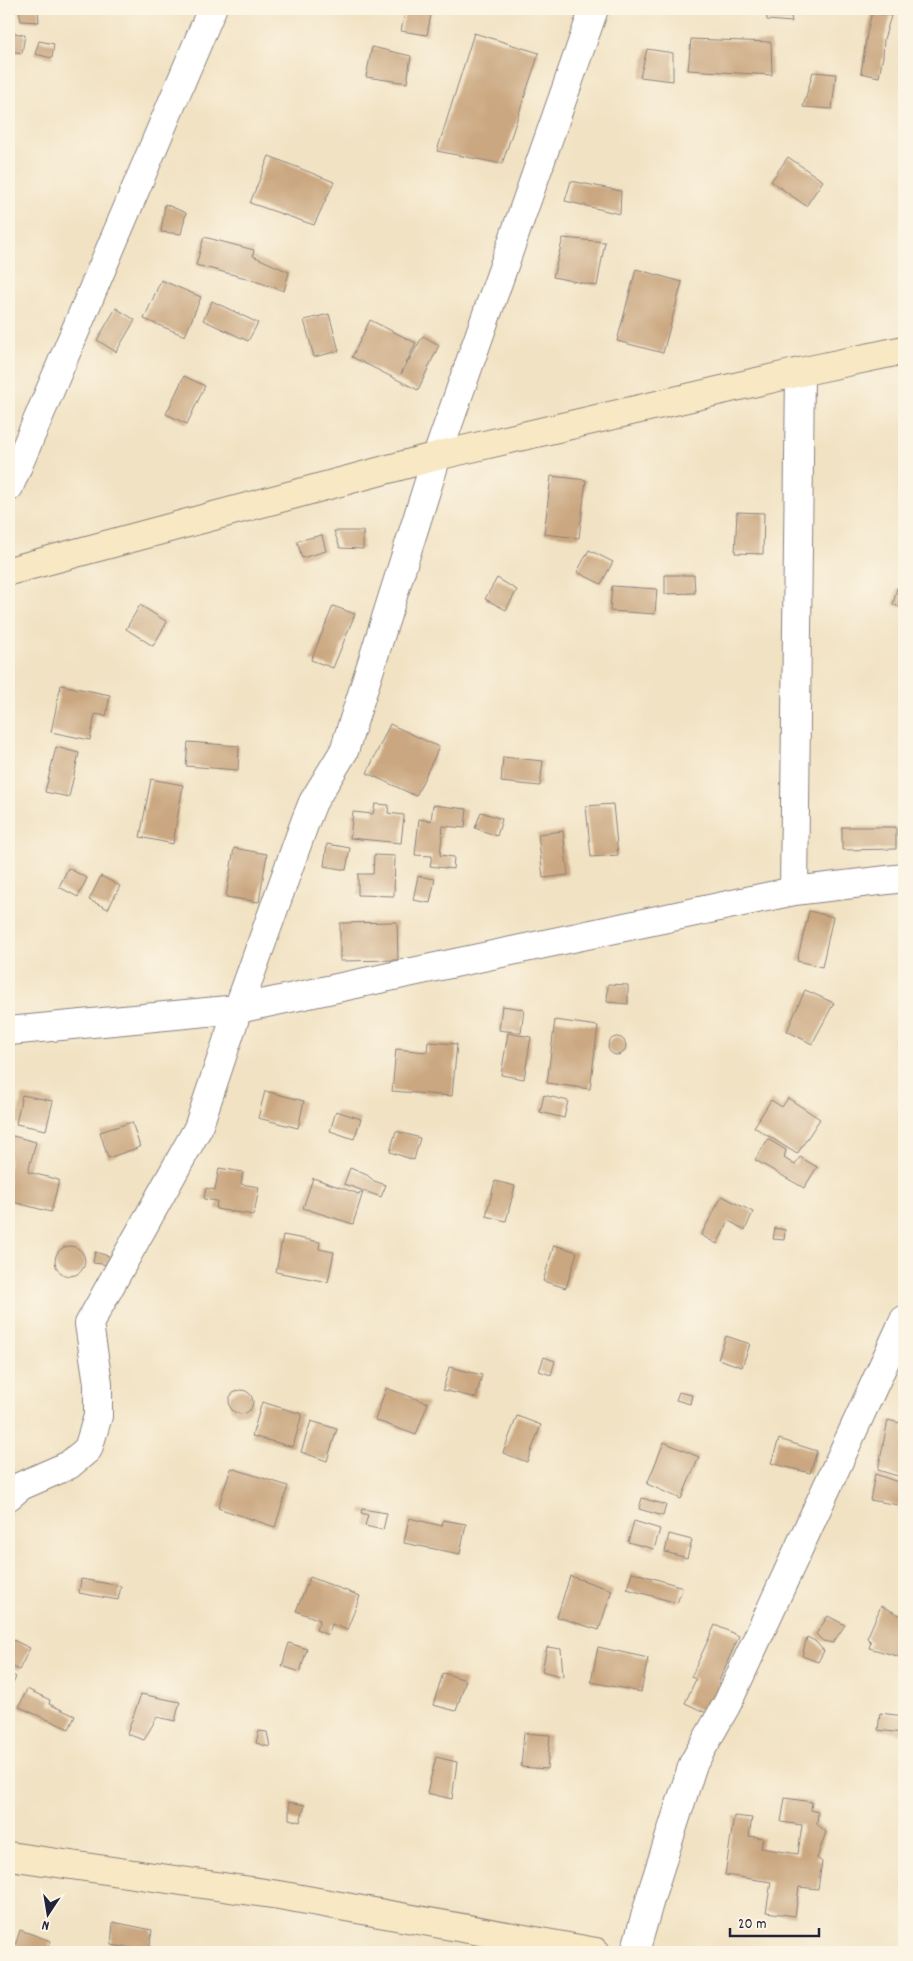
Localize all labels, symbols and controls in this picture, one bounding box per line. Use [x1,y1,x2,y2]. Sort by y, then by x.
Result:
north arrow [22,1888,72,1938]
scale bar [730,1906,819,1938]
text: N [40,1914,51,1935]
text: 20 m [738,1914,766,1936]

